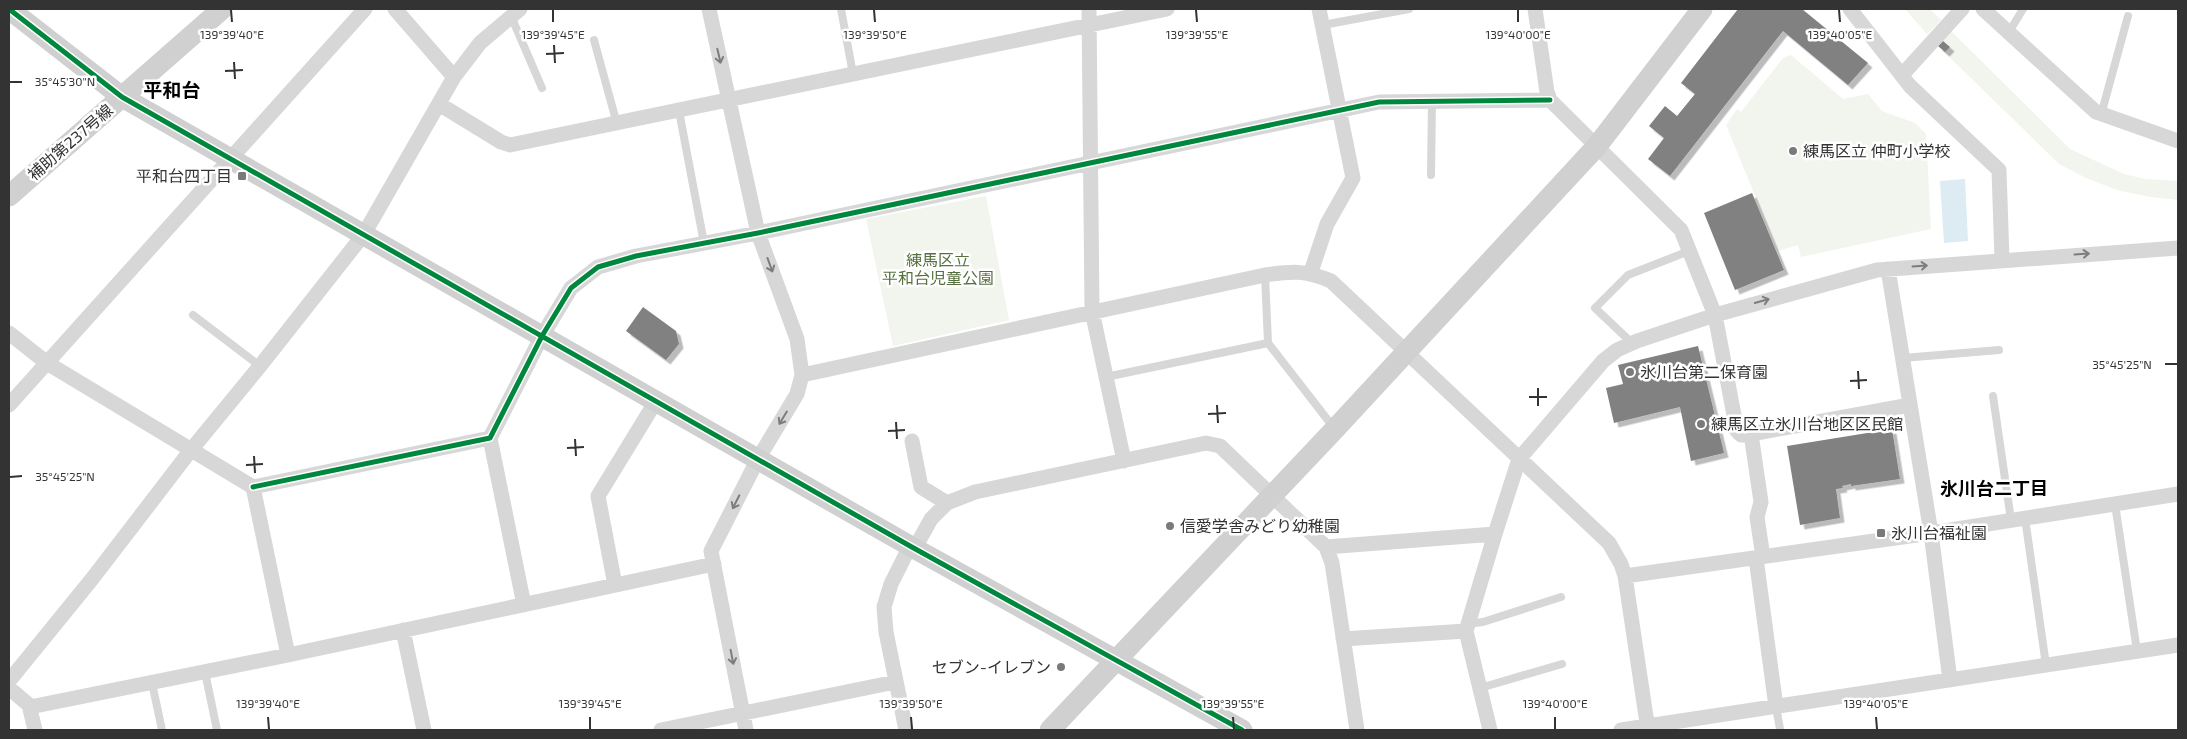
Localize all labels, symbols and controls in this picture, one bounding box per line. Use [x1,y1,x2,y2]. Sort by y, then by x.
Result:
text: 139°39'40"E [200,27,264,41]
text: 139°39'45"E [521,27,585,41]
text: 139°39'50"E [843,27,907,41]
text: 139°39'55"E [1166,27,1229,41]
text: 139°40'00"E [1485,27,1551,41]
text: 139°40'05"E [1808,27,1872,41]
one-way arrow [715,48,724,64]
text: 35°45'30"N [35,74,95,88]
district label: 平和台 [143,78,201,101]
street label: 補助第237号線 [23,100,116,184]
place label: 練馬区立 仲町小学校 [1803,141,1951,160]
marker: 練馬区立 仲町小学校 [1787,145,1799,157]
place label: 平和台四丁目 [136,166,232,185]
marker: 平和台四丁目 [236,170,248,182]
park label: 練馬区立 平和台児童公園 [882,250,994,287]
one-way arrow [2074,250,2090,259]
one-way arrow [766,257,775,272]
one-way arrow [1912,261,1928,271]
one-way arrow [1754,296,1770,306]
text: 35°45'25"N [2092,357,2152,371]
place label: 氷川台第二保育園 [1640,362,1768,381]
marker: 氷川台第二保育園 [1624,366,1636,378]
one-way arrow [777,410,787,424]
place label: 練馬区立氷川台地区区民館 [1711,414,1903,433]
marker: 練馬区立氷川台地区区民館 [1695,418,1707,430]
text: 35°45'25"N [35,469,95,483]
district label: 氷川台二丁目 [1940,477,2048,499]
one-way arrow [731,495,741,510]
place label: 信愛学舎みどり幼稚園 [1180,516,1340,535]
marker: 信愛学舎みどり幼稚園 [1164,520,1176,532]
place label: 氷川台福祉園 [1891,523,1987,542]
marker: 氷川台福祉園 [1875,527,1887,539]
one-way arrow [727,649,737,665]
place label: セブン-イレブン [932,657,1051,676]
marker: セブン-イレブン [1055,661,1067,673]
text: 139°39'40"E [236,696,300,710]
text: 139°39'45"E [558,696,622,710]
text: 139°39'50"E [879,696,943,710]
text: 139°39'55"E [1202,696,1265,710]
text: 139°40'00"E [1522,696,1588,710]
text: 139°40'05"E [1844,696,1908,710]

